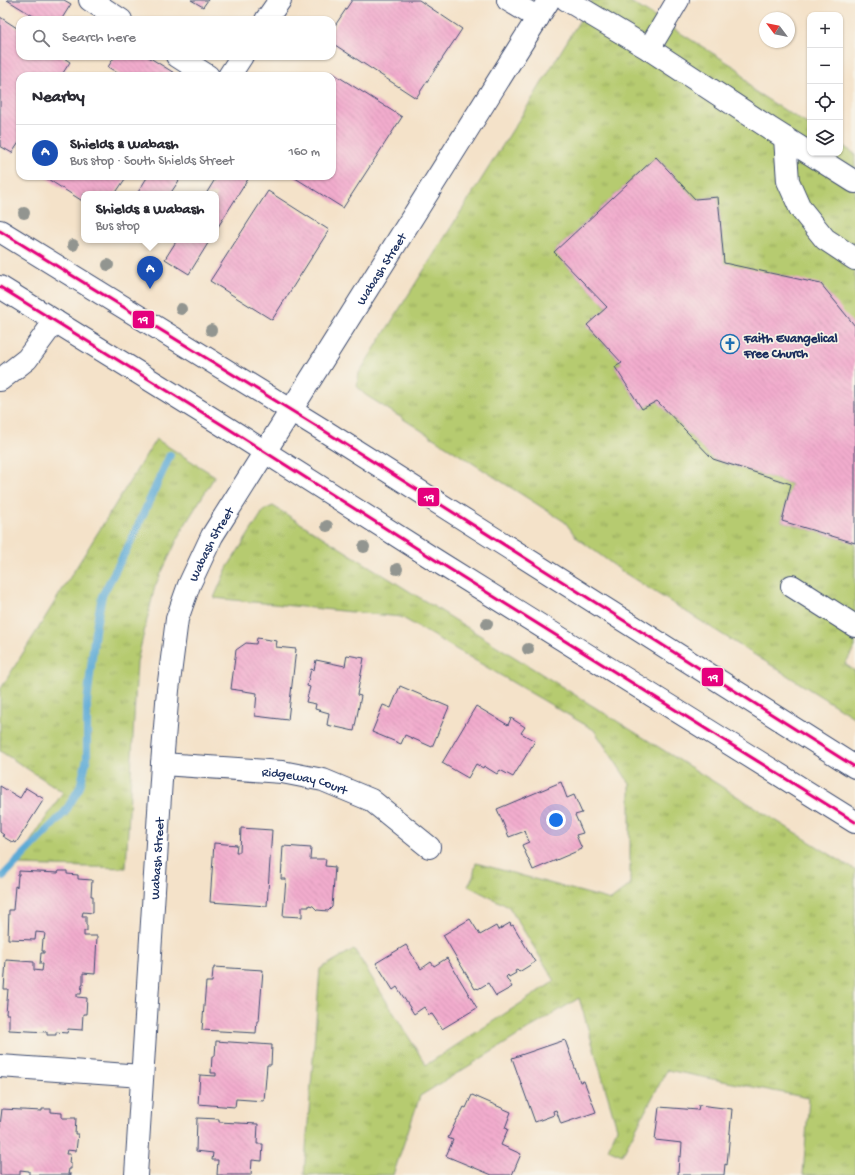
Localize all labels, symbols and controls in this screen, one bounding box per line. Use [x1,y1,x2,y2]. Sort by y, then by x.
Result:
north arrow [759,12,795,48]
map controls [807,12,843,156]
button: + [807,12,843,48]
search box [16,16,336,60]
icon: search [30,27,52,49]
text: Search here [62,29,136,47]
button: − [807,48,843,84]
button: locate [807,84,843,120]
text: Nearby [32,88,85,108]
button: layers [807,120,843,156]
text: Shields & Wabash [70,136,179,154]
text: A [41,145,49,160]
text: 160 m [288,145,320,160]
text: Bus stop · South Shields Street [70,154,234,169]
popup [81,191,219,243]
text: Shields & Wabash [96,201,204,219]
text: Bus stop [96,219,140,234]
street label: Wabash Street [354,230,411,308]
pin: A [137,256,163,289]
line badge: 19 [132,310,155,329]
text: 19 [137,315,148,327]
place label: Faith Evangelical Free Church [743,332,838,362]
church icon: Faith Evangelical Free Church [719,333,741,355]
line badge: 19 [417,487,440,507]
text: 19 [423,493,434,505]
street label: Wabash Street [187,504,239,584]
line badge: 19 [701,667,724,687]
text: 19 [707,673,718,685]
street label: Ridgeway Court [261,766,350,800]
your location [546,810,566,830]
street label: Wabash Street [148,816,169,900]

